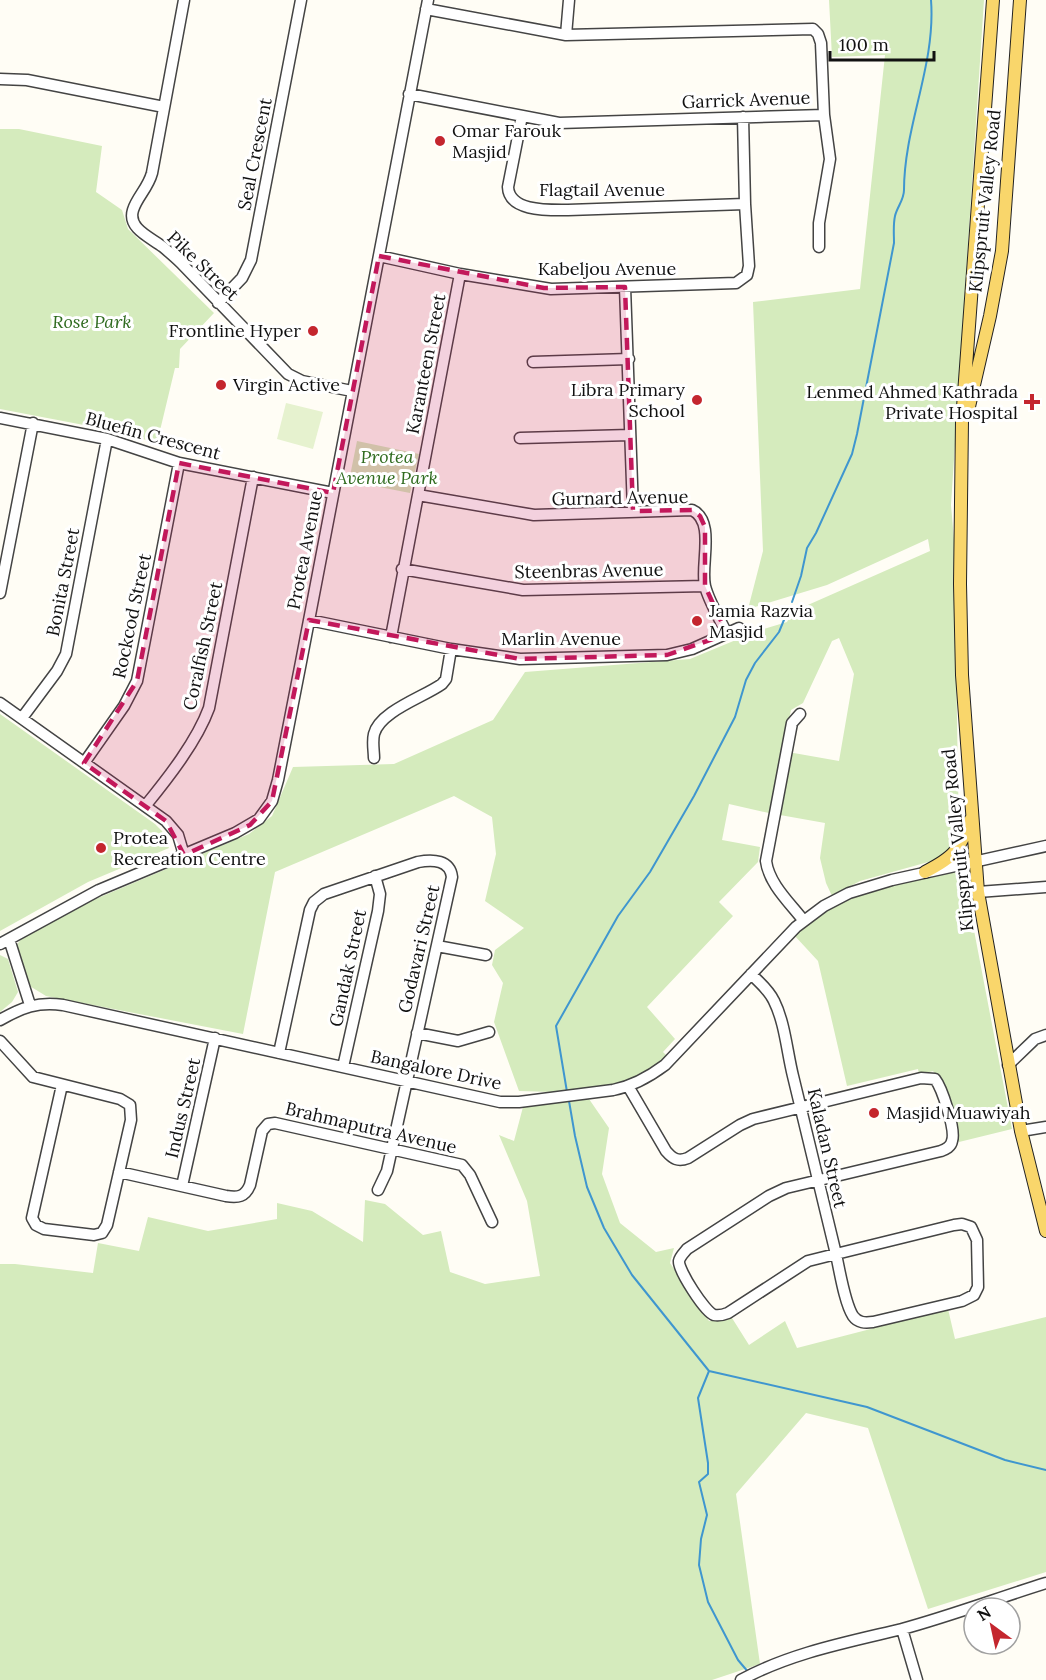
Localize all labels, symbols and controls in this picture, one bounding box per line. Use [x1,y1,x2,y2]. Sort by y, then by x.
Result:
scale bar [830,24,934,62]
text: 100 m [839,33,889,56]
street label: Garrick Avenue [681,86,811,113]
street label: Seal Crescent [232,96,277,212]
street label: Klipspruit Valley Road [963,108,1006,294]
place label: Omar Farouk Masjid [452,119,562,163]
marker: Omar Farouk Masjid [433,134,447,148]
street label: Flagtail Avenue [539,178,665,201]
street label: Pike Street [163,226,244,306]
street label: Kabeljou Avenue [538,257,676,280]
street label: Karanteen Street [401,292,450,436]
park label: Rose Park [52,310,132,333]
place label: Frontline Hyper [168,319,301,342]
marker: Frontline Hyper [306,324,320,338]
place label: Virgin Active [232,373,340,396]
marker: Virgin Active [214,378,228,392]
place label: Libra Primary School [571,378,685,422]
place label: Lenmed Ahmed Kathrada Private Hospital [806,380,1018,424]
marker: Libra Primary School [690,393,704,407]
marker: Lenmed Ahmed Kathrada Private Hospital [1023,393,1041,411]
street label: Bluefin Crescent [83,406,223,465]
park label: Protea Avenue Park [335,445,438,489]
street label: Gurnard Avenue [551,485,689,510]
street label: Protea Avenue [282,488,327,611]
street label: Bonita Street [41,526,84,638]
street label: Rockcod Street [107,551,156,681]
street label: Steenbras Avenue [514,558,664,583]
street label: Coralfish Street [178,579,227,712]
place label: Jamia Razvia Masjid [708,599,813,643]
marker: Jamia Razvia Masjid [690,614,704,628]
street label: Marlin Avenue [501,627,621,650]
street label: Klipspruit Valley Road [936,747,979,933]
place label: Protea Recreation Centre [113,826,266,870]
marker: Protea Recreation Centre [94,841,108,855]
street label: Godavari Street [393,883,444,1015]
street label: Gandak Street [324,907,371,1029]
street label: Bangalore Drive [369,1044,504,1095]
street label: Indus Street [160,1055,205,1160]
street label: Kaladan Street [803,1086,852,1210]
street label: Brahmaputra Avenue [283,1097,459,1159]
place label: Masjid Muawiyah [886,1101,1031,1124]
marker: Masjid Muawiyah [867,1106,881,1120]
north arrow [962,1596,1022,1656]
text: N [973,1602,994,1625]

